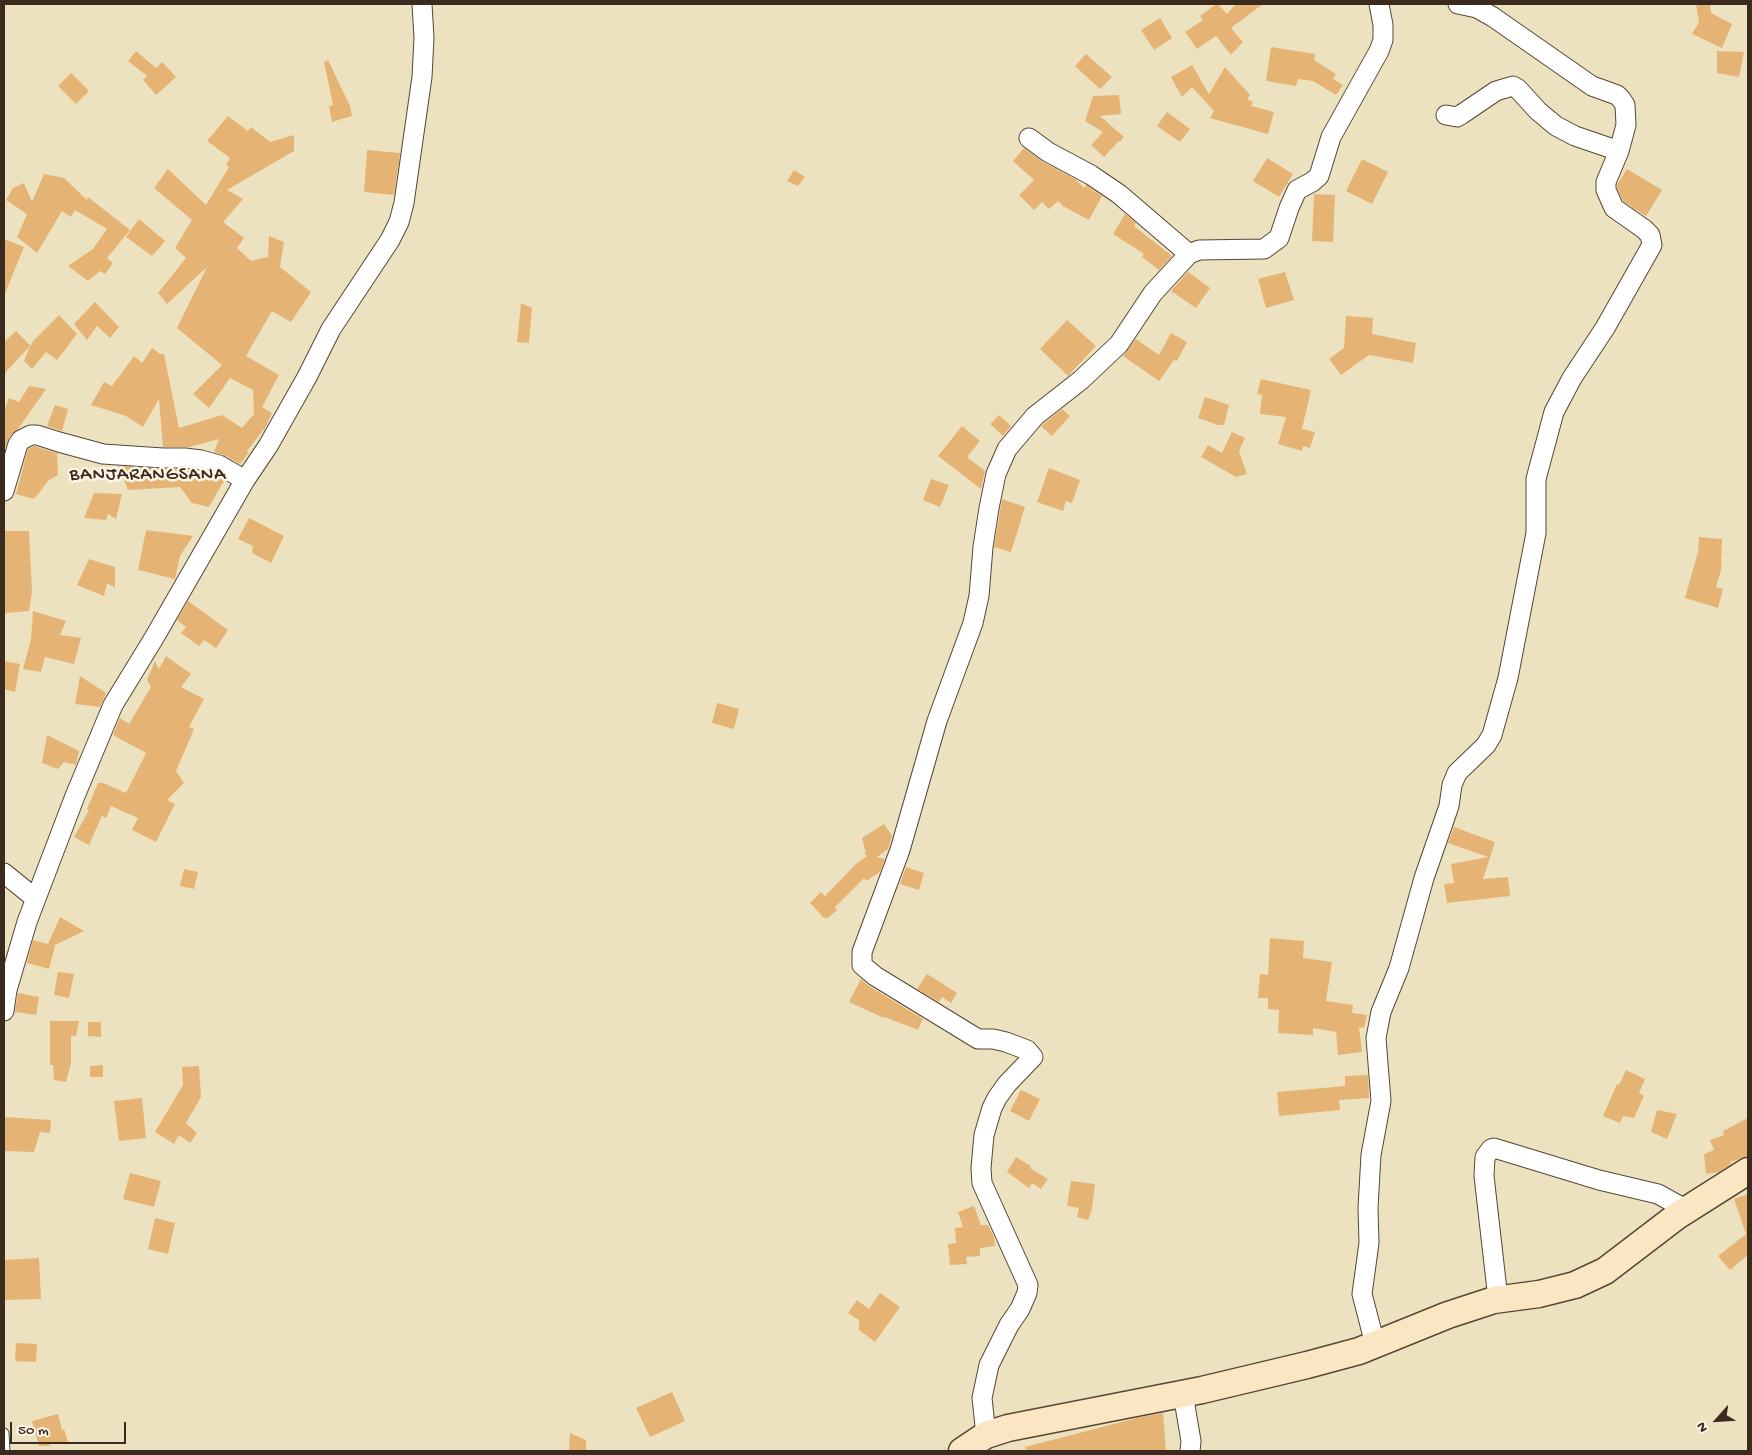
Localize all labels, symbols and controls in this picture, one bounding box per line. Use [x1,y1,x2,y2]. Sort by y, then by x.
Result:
district label: BANJARANGSANA [68,465,228,487]
north arrow [1692,1395,1742,1445]
scale bar [12,1412,129,1444]
text: N [1693,1419,1713,1435]
text: 50 m [18,1422,49,1440]

